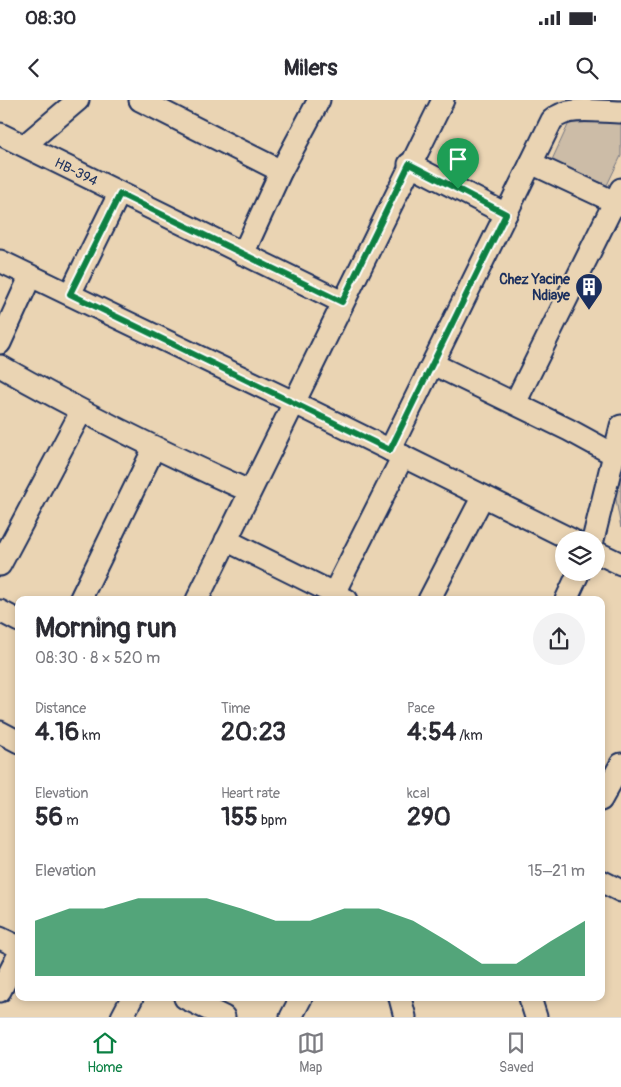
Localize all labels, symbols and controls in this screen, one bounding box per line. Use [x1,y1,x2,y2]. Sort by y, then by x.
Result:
text: 08:30 [25,6,76,30]
icon: back [20,54,48,82]
text: Milers [284,54,337,82]
icon: search [573,54,601,82]
pin [437,138,479,189]
icon: arrive [444,145,472,173]
street label: HB-394 [52,154,100,190]
place label: Chez Yacine Ndiaye [499,271,571,304]
building icon: Chez Yacine Ndiaye [574,272,604,311]
map controls [555,531,605,581]
button: layers [555,531,605,581]
text: Morning run [35,611,177,646]
button: share [533,613,585,665]
text: 08:30 · 8 × 520 m [35,648,160,668]
text: Distance [35,700,86,717]
text: Time [221,700,250,717]
text: Pace [407,700,435,717]
text: 4.16 [35,717,79,748]
text: 20:23 [221,717,286,748]
text: 4:54 [407,717,456,748]
text: km [79,727,101,744]
text: /km [456,727,483,744]
text: Elevation [35,785,88,802]
text: Heart rate [221,785,280,802]
text: kcal [407,785,430,802]
text: 56 [35,802,63,833]
text: 155 [221,802,258,833]
text: 290 [407,802,451,833]
text: m [63,812,79,829]
text: bpm [258,812,287,829]
text: Elevation [35,861,96,881]
text: 15–21 m [528,861,585,881]
tab: Home [87,1029,122,1076]
tab: Map [297,1029,325,1076]
tab: Saved [499,1029,534,1076]

